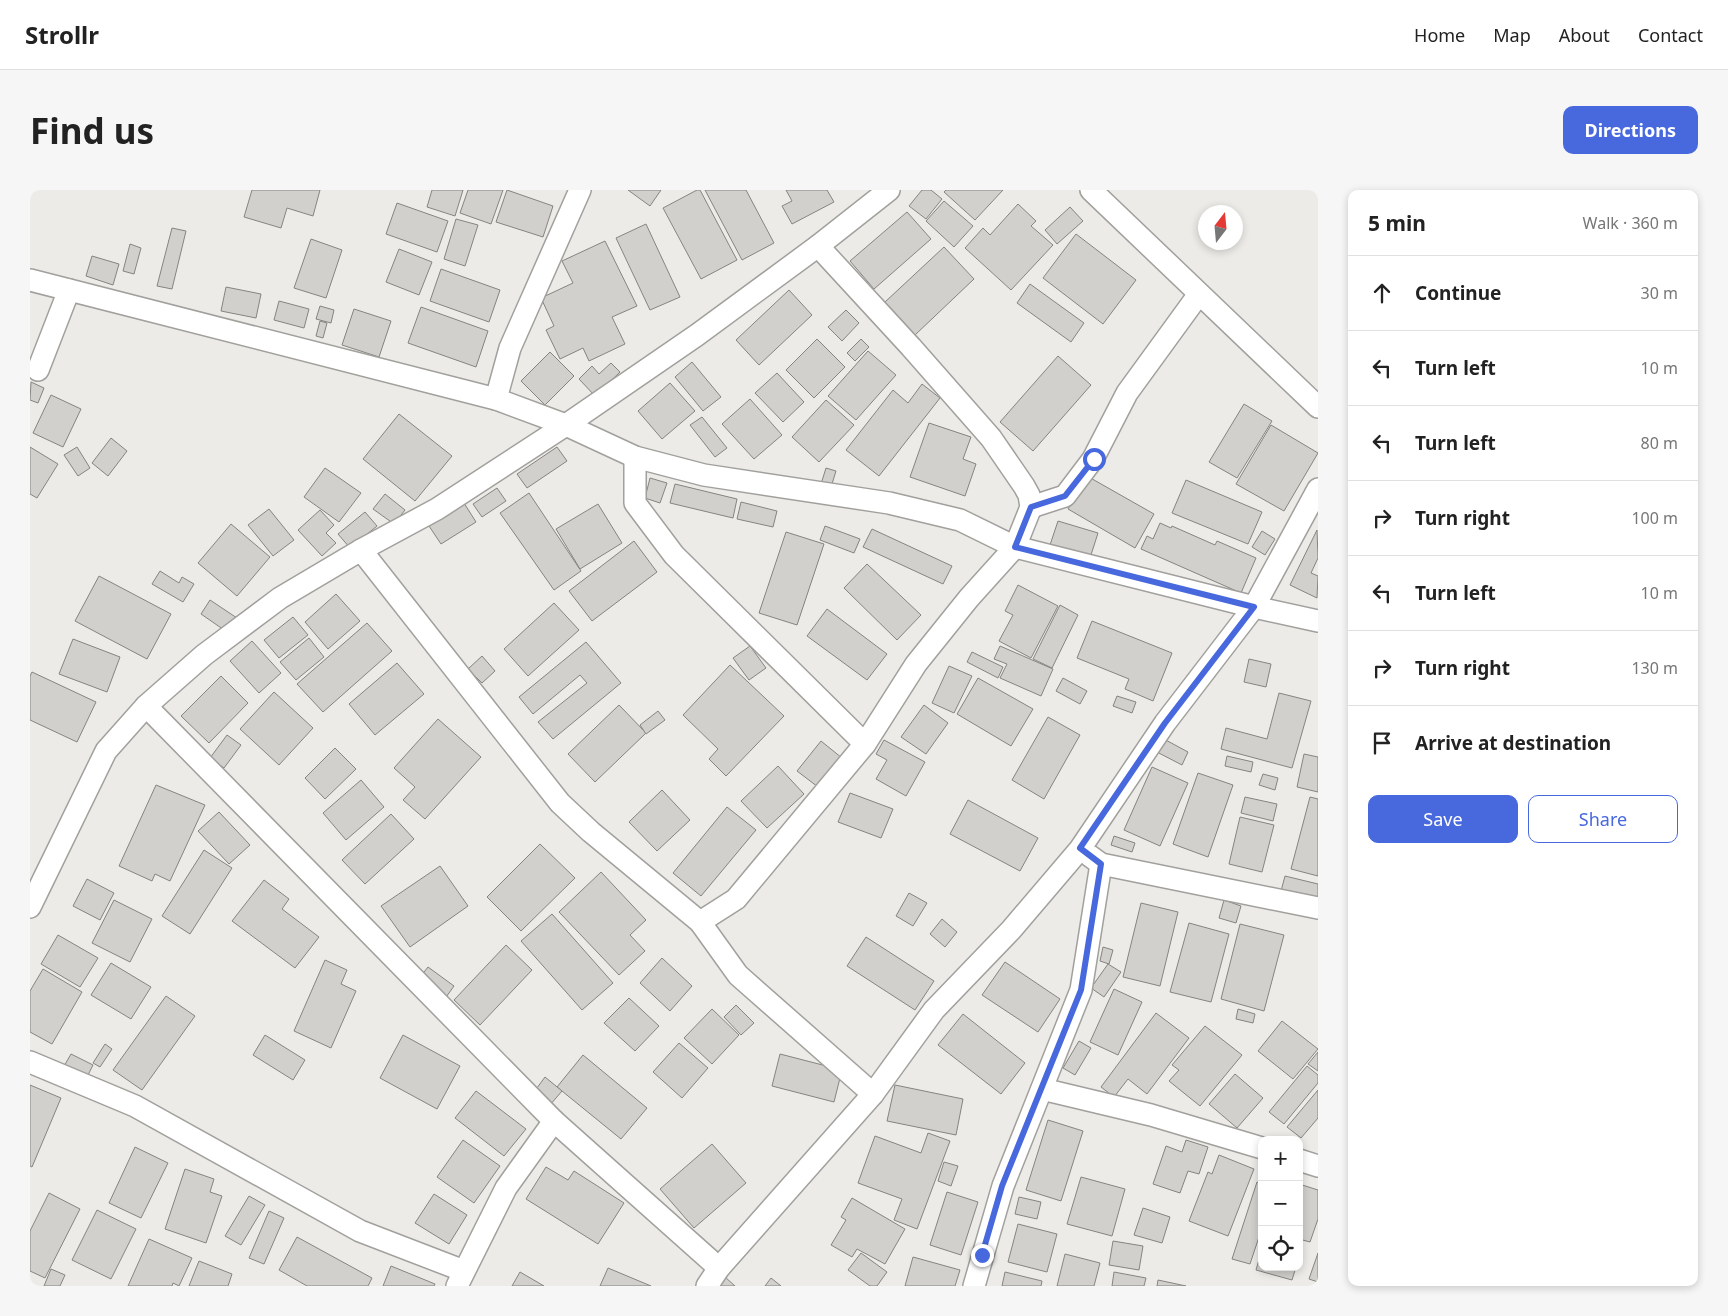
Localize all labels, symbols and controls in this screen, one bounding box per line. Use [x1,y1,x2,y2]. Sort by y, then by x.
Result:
text: Strollr [25,18,99,51]
text: Home [1414,23,1465,47]
text: Map [1493,23,1531,47]
text: About [1559,23,1610,47]
text: Contact [1638,23,1703,47]
button: Directions [1563,106,1698,154]
text: Find us [30,107,154,154]
north arrow [1198,205,1243,250]
text: 5 min [1368,209,1426,237]
text: Walk · 360 m [1583,212,1678,234]
icon: ahead [1368,279,1396,307]
text: Continue [1415,280,1501,306]
text: 30 m [1641,282,1678,304]
icon: left [1368,354,1396,382]
text: Turn left [1415,355,1496,381]
text: 10 m [1641,357,1678,379]
icon: left [1368,429,1396,457]
text: Turn left [1415,430,1496,456]
text: 80 m [1641,432,1678,454]
route start [1083,448,1106,471]
icon: right [1368,504,1396,532]
text: Turn right [1415,505,1510,531]
text: 100 m [1631,507,1678,529]
icon: left [1368,579,1396,607]
text: Turn left [1415,580,1496,606]
text: 10 m [1641,582,1678,604]
icon: right [1368,654,1396,682]
text: Turn right [1415,655,1510,681]
text: 130 m [1631,657,1678,679]
icon: arrive [1368,729,1396,757]
text: Arrive at destination [1415,730,1611,756]
button: Save [1368,795,1518,843]
button: Share [1528,795,1678,843]
map controls [1258,1136,1303,1271]
button: + [1258,1136,1303,1181]
button: − [1258,1181,1303,1226]
button: locate [1258,1226,1303,1271]
route end [971,1244,994,1267]

